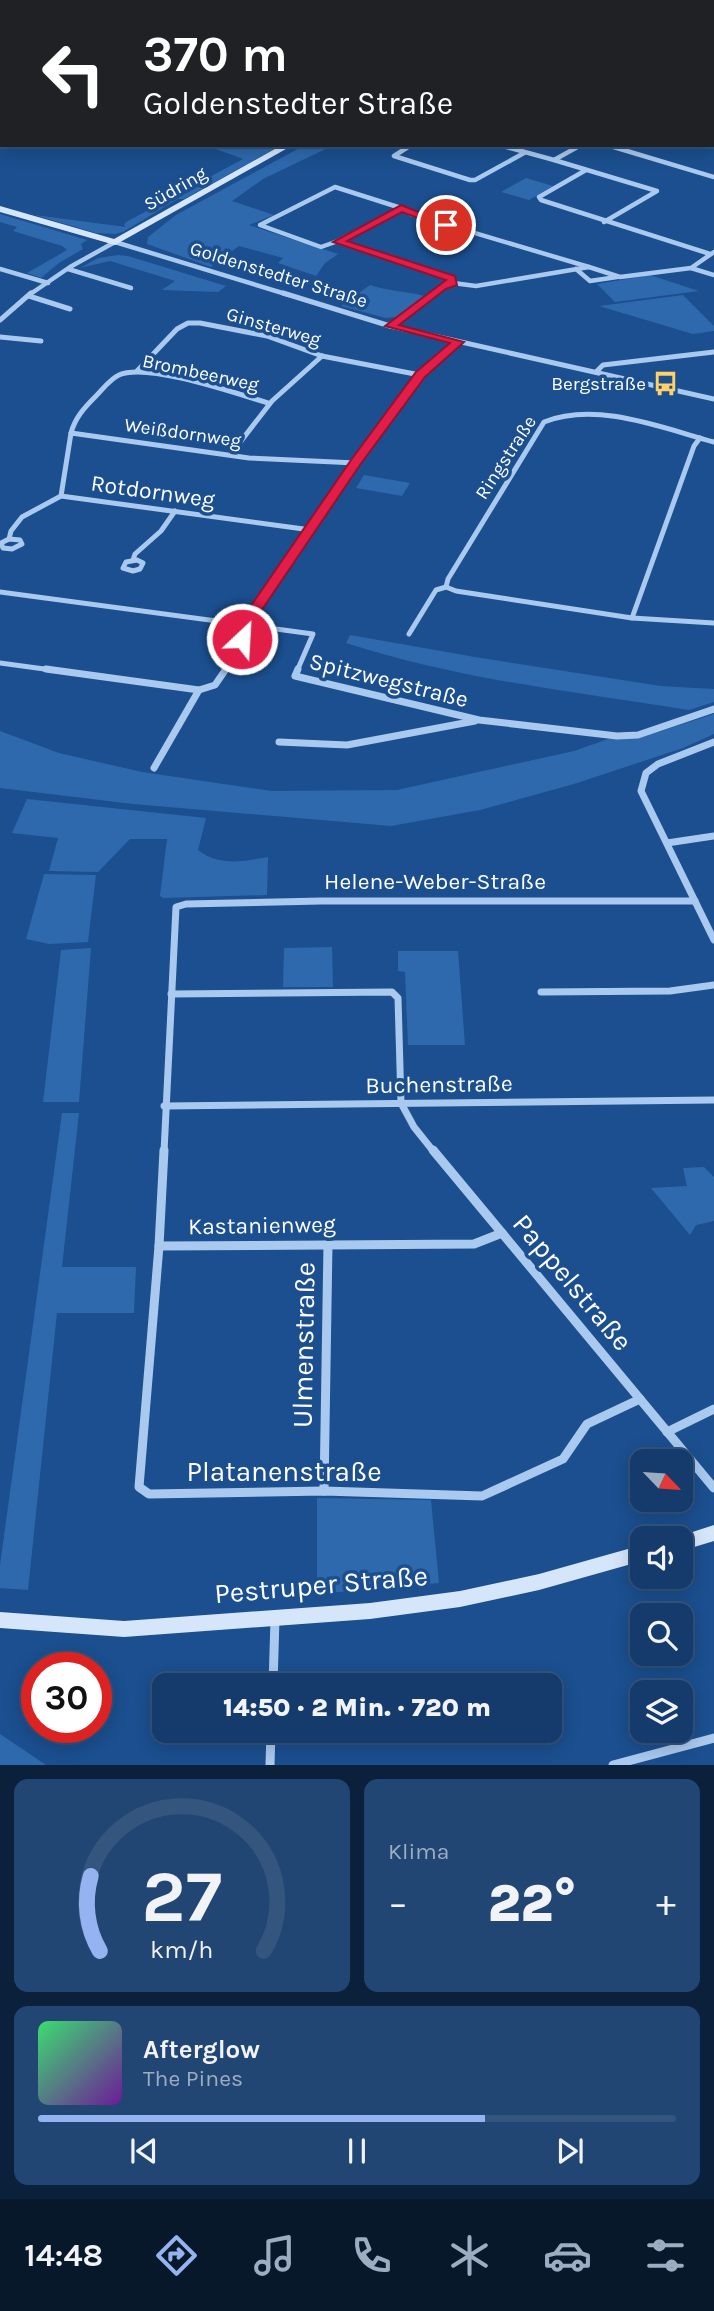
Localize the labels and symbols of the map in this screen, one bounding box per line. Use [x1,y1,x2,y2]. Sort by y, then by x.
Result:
street label: Südring [140,162,211,216]
pin [416,195,476,255]
street label: Goldenstedter Straße [187,238,370,312]
street label: Ginsterweg [224,303,324,351]
street label: Brombeerweg [140,350,261,396]
bus stop icon: Bergstraße [652,369,680,397]
place label: Bergstraße [551,373,646,395]
street label: Ringstraße [471,412,541,504]
street label: Weißdornweg [123,414,243,452]
street label: Rotdornweg [89,469,217,514]
position arrow [205,602,279,676]
street label: Spitzwegstraße [307,648,471,713]
street label: Helene-Weber-Straße [324,868,546,895]
street label: Buchenstraße [365,1070,513,1099]
street label: Pappelstraße [506,1207,639,1357]
street label: Kastanienweg [188,1211,336,1240]
street label: Ulmenstraße [286,1262,321,1428]
north arrow [630,1449,693,1512]
street label: Platanenstraße [186,1455,382,1488]
street label: Pestruper Straße [213,1559,429,1610]
speed limit sign: 30 [21,1652,112,1743]

